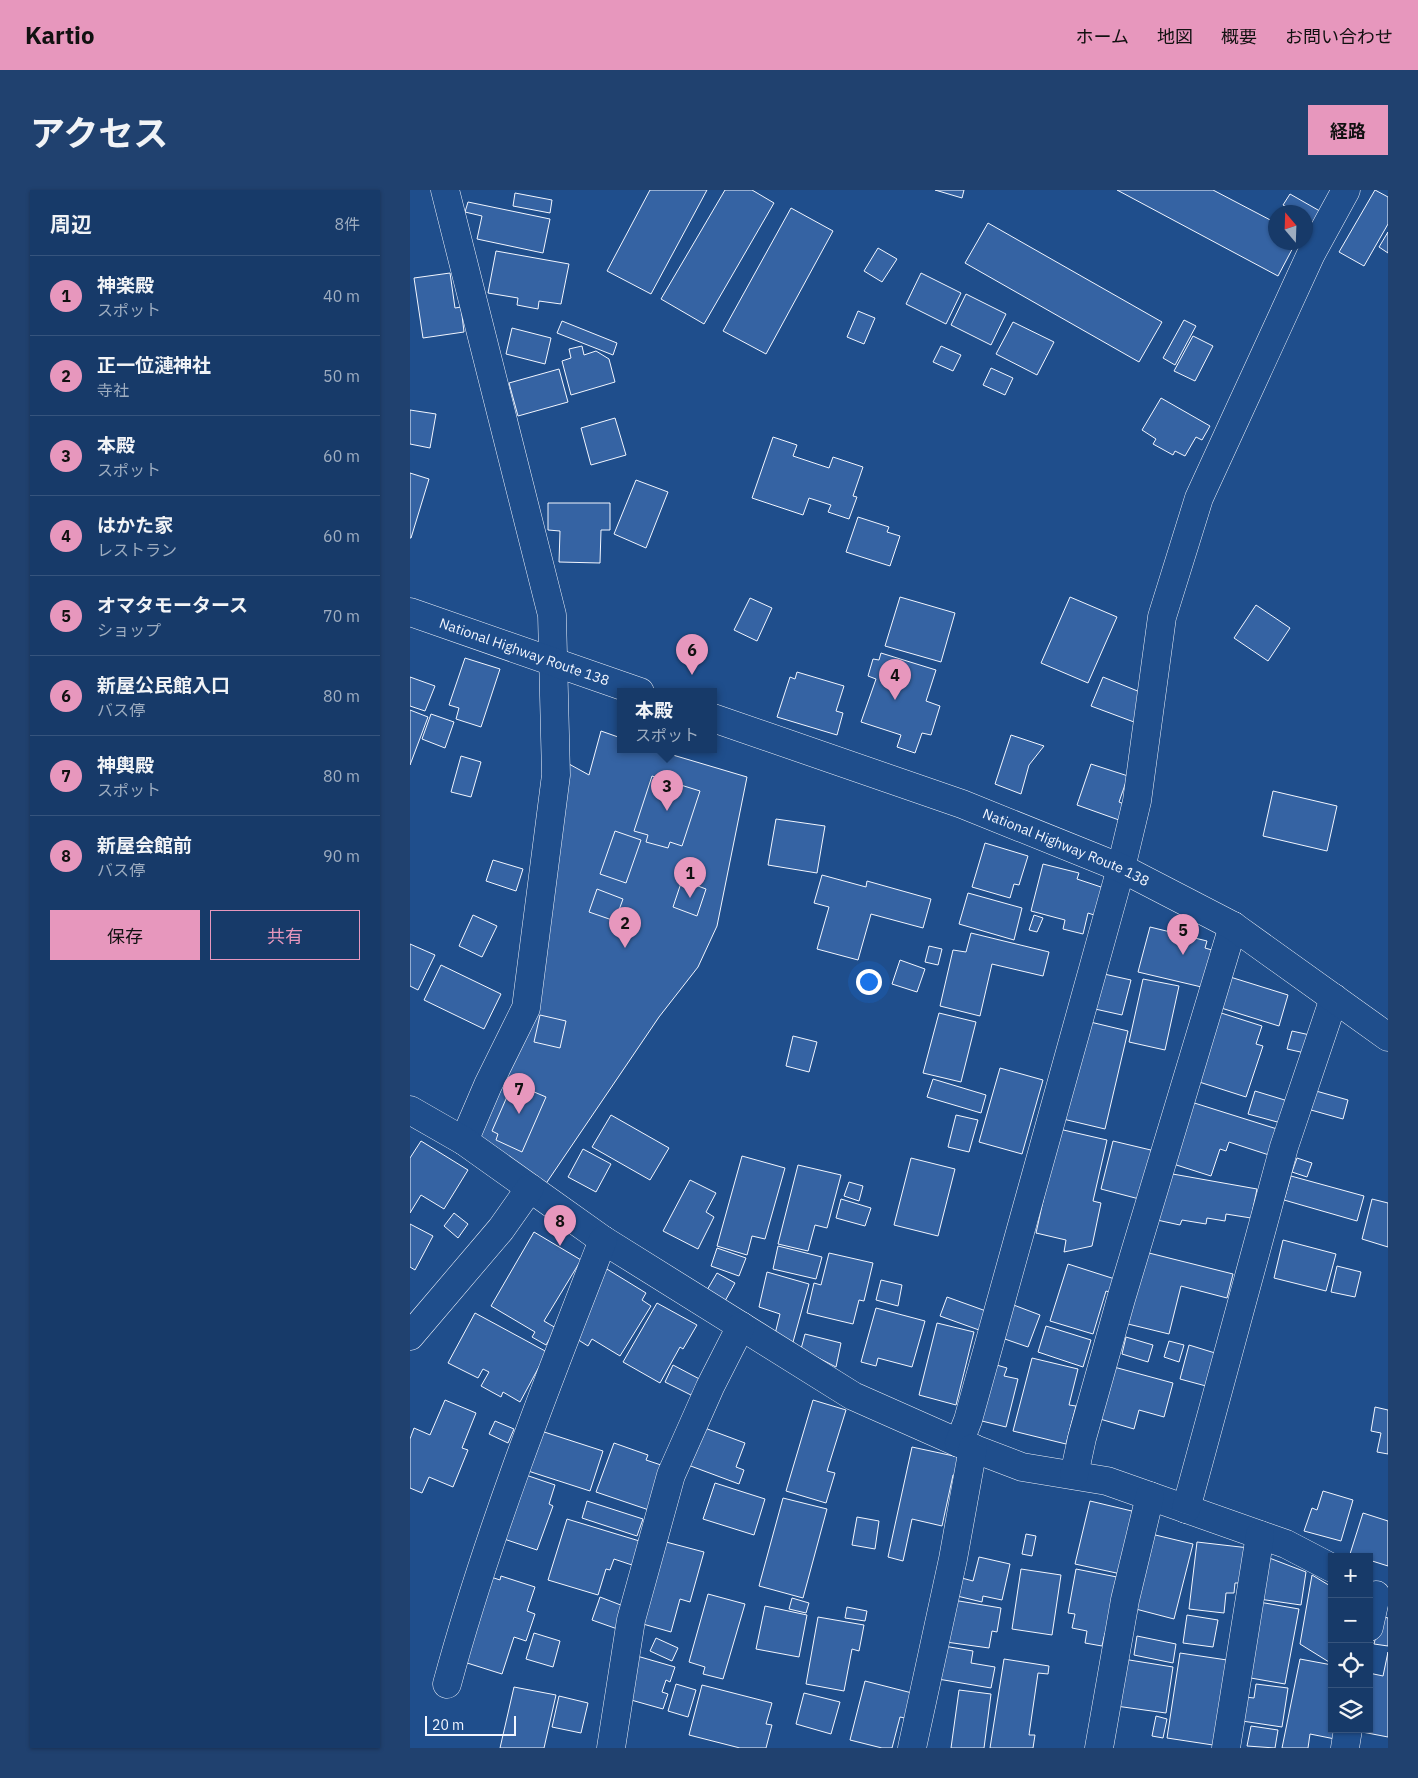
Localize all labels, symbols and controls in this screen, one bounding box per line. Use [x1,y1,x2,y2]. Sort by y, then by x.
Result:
text: Kartio [25,19,95,51]
text: ホーム [1076,25,1129,48]
text: 地図 [1157,25,1193,48]
text: 概要 [1221,25,1257,48]
text: お問い合わせ [1285,25,1393,48]
button: 経路 [1308,105,1388,155]
text: アクセス [30,110,168,156]
north arrow [1268,205,1313,250]
text: 周辺 [50,210,92,238]
text: 8件 [334,214,360,234]
text: 神楽殿 [97,273,154,297]
text: 1 [61,286,71,306]
text: 40 m [323,286,360,306]
text: スポット [97,300,161,320]
text: 正一位漣神社 [97,353,211,377]
text: 2 [61,366,71,386]
text: 50 m [323,366,360,386]
text: 寺社 [97,380,129,400]
text: 本殿 [97,433,135,457]
text: 3 [61,446,71,466]
text: 60 m [323,446,360,466]
text: スポット [97,460,161,480]
text: はかた家 [97,513,173,537]
text: 4 [61,526,71,546]
text: 60 m [323,526,360,546]
text: レストラン [97,540,177,560]
text: オマタモータース [97,593,248,617]
text: 5 [61,606,71,626]
text: 70 m [323,606,360,626]
street label: National Highway Route 138 [437,614,612,690]
text: ショップ [97,620,161,640]
pin: 6 [676,634,708,675]
pin: 4 [879,659,911,700]
text: 新屋公民館入口 [97,673,230,697]
text: 6 [61,686,71,706]
text: 80 m [323,686,360,706]
popup [617,688,717,753]
text: 本殿 [635,698,673,722]
text: バス停 [97,700,145,720]
text: スポット [635,725,699,745]
text: 神輿殿 [97,753,154,777]
text: 7 [61,766,71,786]
text: 80 m [323,766,360,786]
pin: 3 [651,770,683,811]
text: スポット [97,780,161,800]
street label: National Highway Route 138 [980,804,1152,890]
text: 新屋会館前 [97,833,192,857]
text: 8 [61,846,71,866]
text: 90 m [323,846,360,866]
pin: 1 [674,857,706,898]
text: バス停 [97,860,145,880]
pin: 2 [609,907,641,948]
button: 保存 [50,910,200,960]
button: 共有 [210,910,360,960]
pin: 5 [1167,914,1199,955]
your location [856,969,882,995]
pin: 7 [503,1073,535,1114]
pin: 8 [544,1205,576,1246]
map controls [1328,1553,1373,1733]
button: + [1328,1553,1373,1598]
button: − [1328,1598,1373,1643]
button: locate [1328,1643,1373,1688]
button: layers [1328,1688,1373,1733]
scale bar [425,1713,516,1736]
text: 20 m [432,1716,464,1734]

